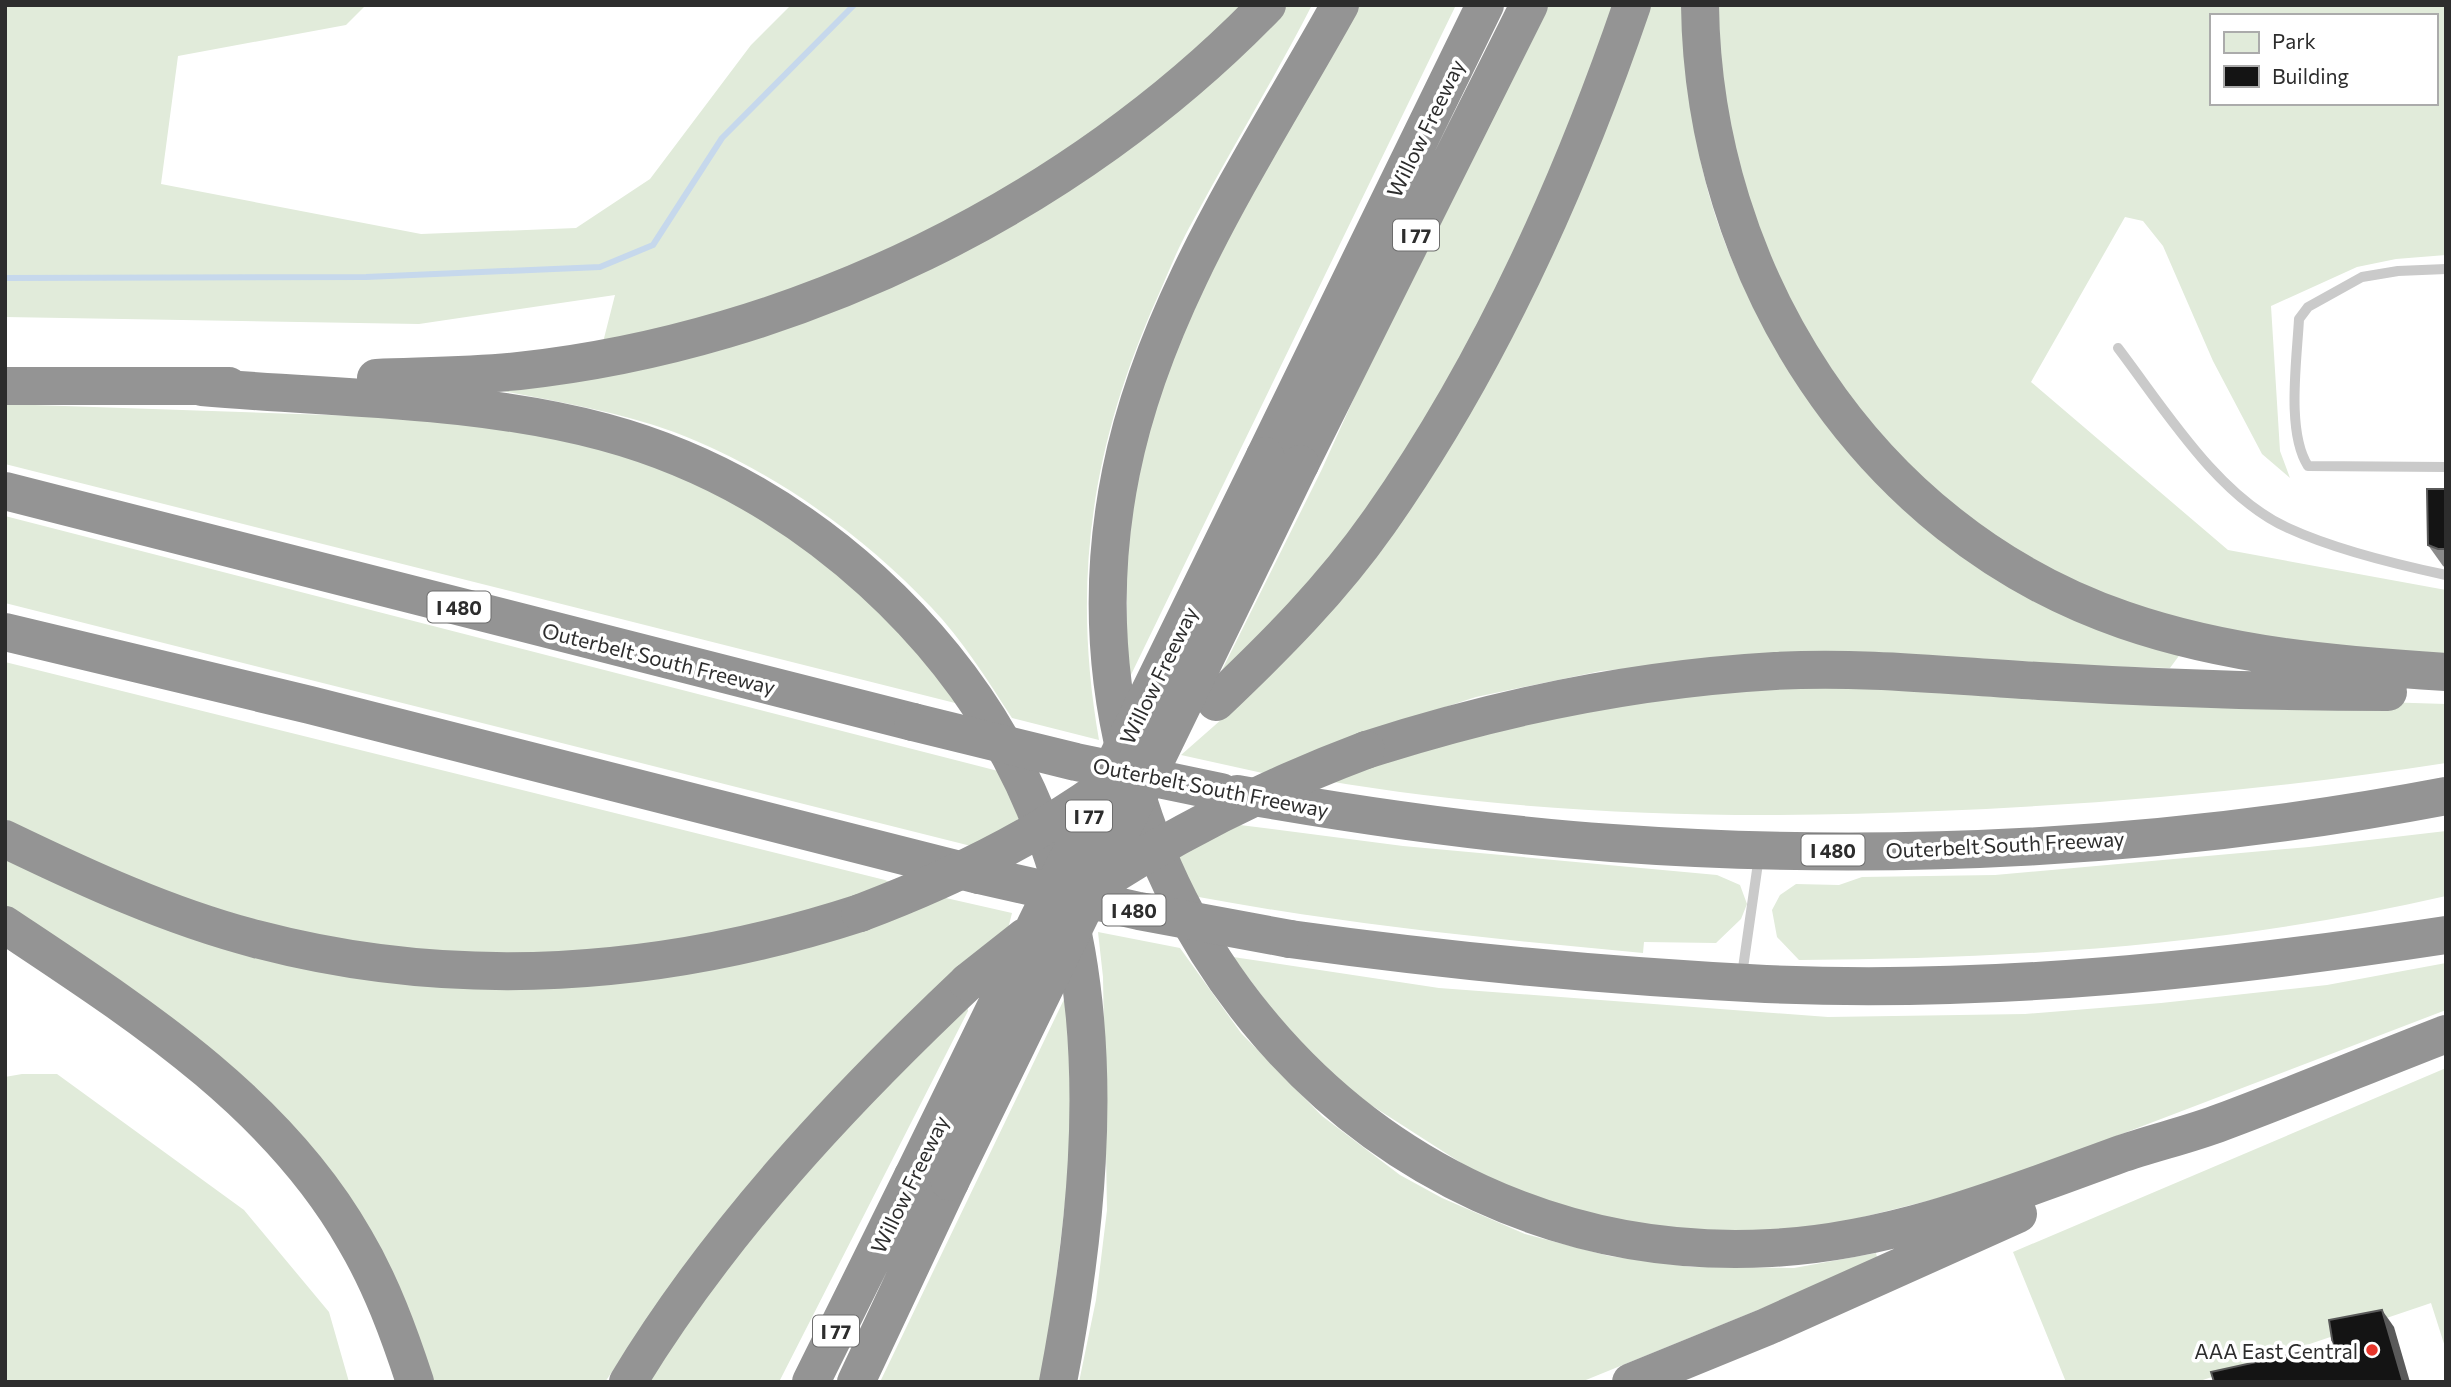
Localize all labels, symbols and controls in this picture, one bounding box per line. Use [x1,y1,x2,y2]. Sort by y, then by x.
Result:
legend [2210,14,2437,105]
text: Park [2272,28,2316,53]
street label: Willow Freeway [1381,55,1469,201]
text: Building [2272,63,2349,88]
road number: I 77 [1393,219,1439,250]
road number: I 480 [428,592,490,622]
street label: Willow Freeway [1114,602,1202,748]
street label: Outerbelt South Freeway [540,617,778,699]
street label: Outerbelt South Freeway [1091,752,1331,822]
road number: I 77 [1066,800,1112,832]
street label: Outerbelt South Freeway [1885,825,2125,863]
road number: I 480 [1801,834,1864,866]
road number: I 480 [1102,894,1166,926]
street label: Willow Freeway [865,1111,953,1257]
road number: I 77 [813,1316,859,1346]
place label: AAA East Central [2194,1338,2358,1363]
marker: AAA East Central [2364,1342,2380,1358]

